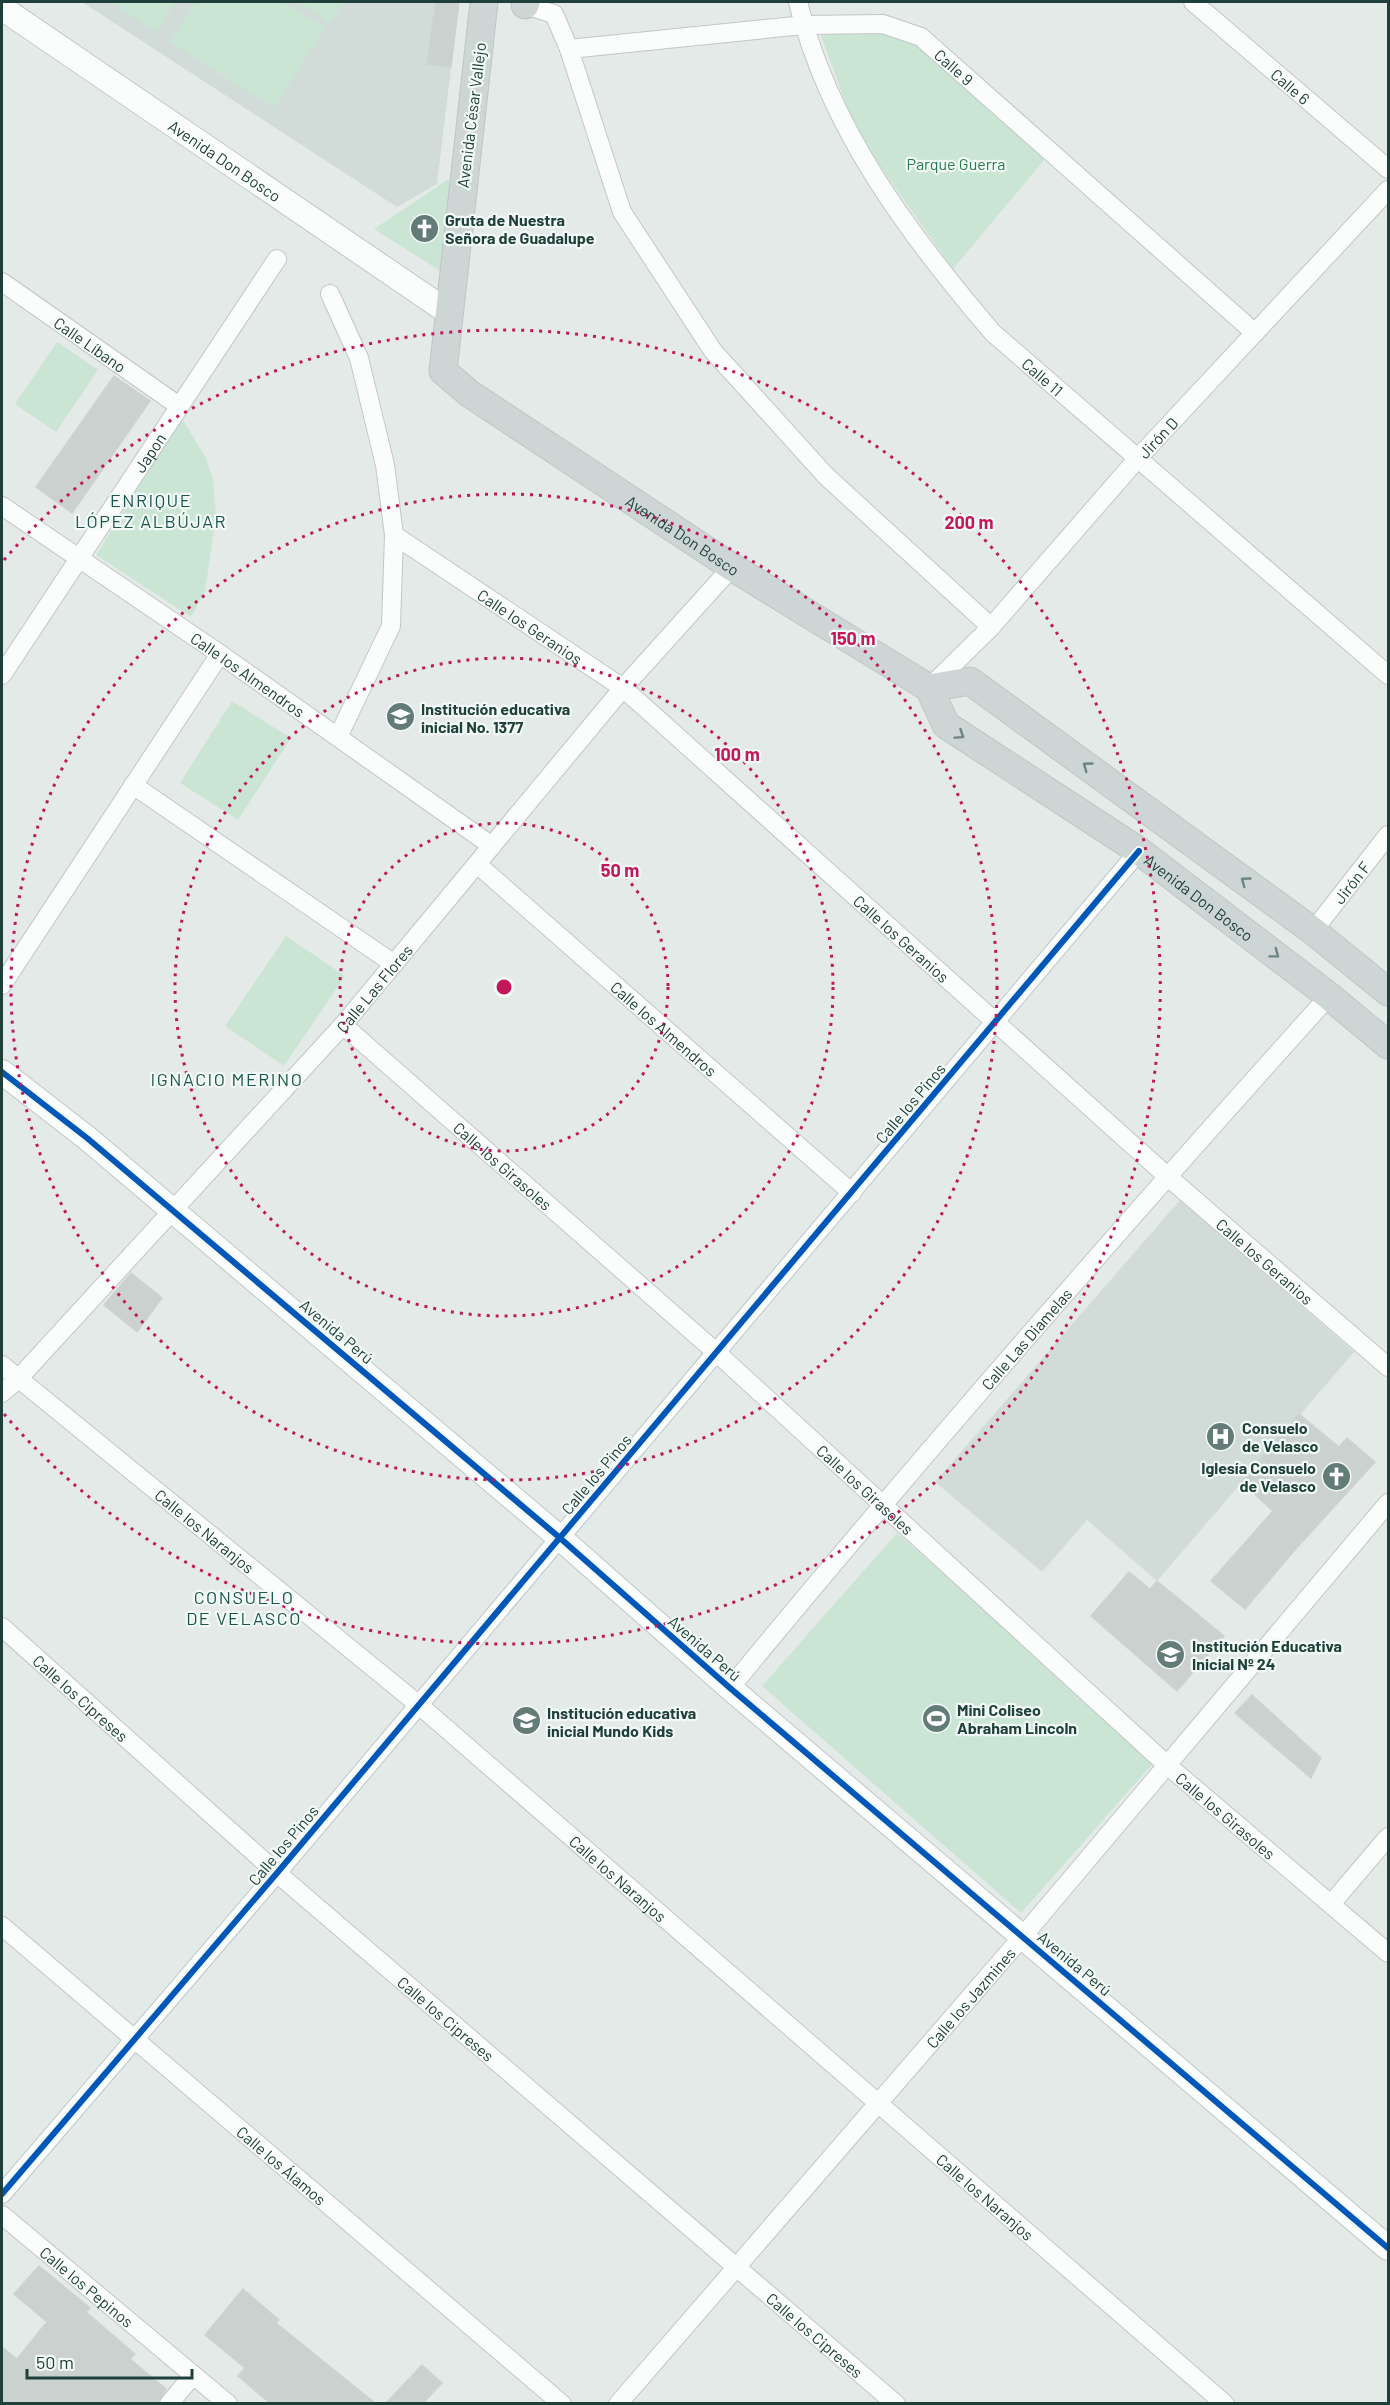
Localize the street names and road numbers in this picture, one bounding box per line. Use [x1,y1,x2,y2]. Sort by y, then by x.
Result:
street label: Avenida César Vallejo [453,41,489,189]
street label: Calle 9 [931,44,978,89]
street label: Calle 6 [1268,64,1314,108]
street label: Avenida Don Bosco [165,115,285,205]
street label: Calle Líbano [51,312,130,376]
street label: Calle 11 [1019,353,1068,399]
street label: Jirón D [1134,413,1181,462]
street label: Japon [129,429,169,476]
street label: Avenida Don Bosco [623,490,743,579]
street label: Calle los Geranios [474,584,586,668]
street label: Calle los Almendros [187,628,309,721]
street label: Avenida Don Bosco [1141,849,1258,945]
street label: Jirón F [1329,857,1374,907]
street label: Calle los Geranios [850,890,953,986]
street label: Calle Las Flores [332,940,416,1036]
street label: Calle los Almendros [607,977,721,1080]
street label: Calle los Pinos [871,1059,949,1147]
street label: Calle los Girasoles [450,1117,556,1214]
street label: Calle los Geranios [1213,1214,1317,1308]
street label: Calle Las Diamelas [977,1284,1075,1393]
street label: Avenida Perú [296,1295,378,1367]
street label: Calle los Pinos [557,1430,635,1518]
street label: Calle los Girasoles [813,1440,918,1538]
street label: Calle los Naranjos [152,1485,258,1577]
street label: Avenida Perú [665,1611,745,1685]
street label: Calle los Cipreses [30,1650,132,1745]
street label: Calle los Girasoles [1172,1768,1279,1863]
street label: Calle los Pinos [244,1801,322,1889]
street label: Calle los Naranjos [566,1831,671,1925]
street label: Avenida Perú [1034,1927,1116,1999]
street label: Calle los Jazmines [921,1943,1019,2051]
street label: Calle los Cipreses [394,1972,498,2065]
street label: Calle los Álamos [233,2122,330,2208]
street label: Calle los Naranjos [933,2149,1038,2244]
street label: Calle los Pepinos [37,2242,138,2331]
street label: Calle los Cipreses [763,2288,867,2381]

